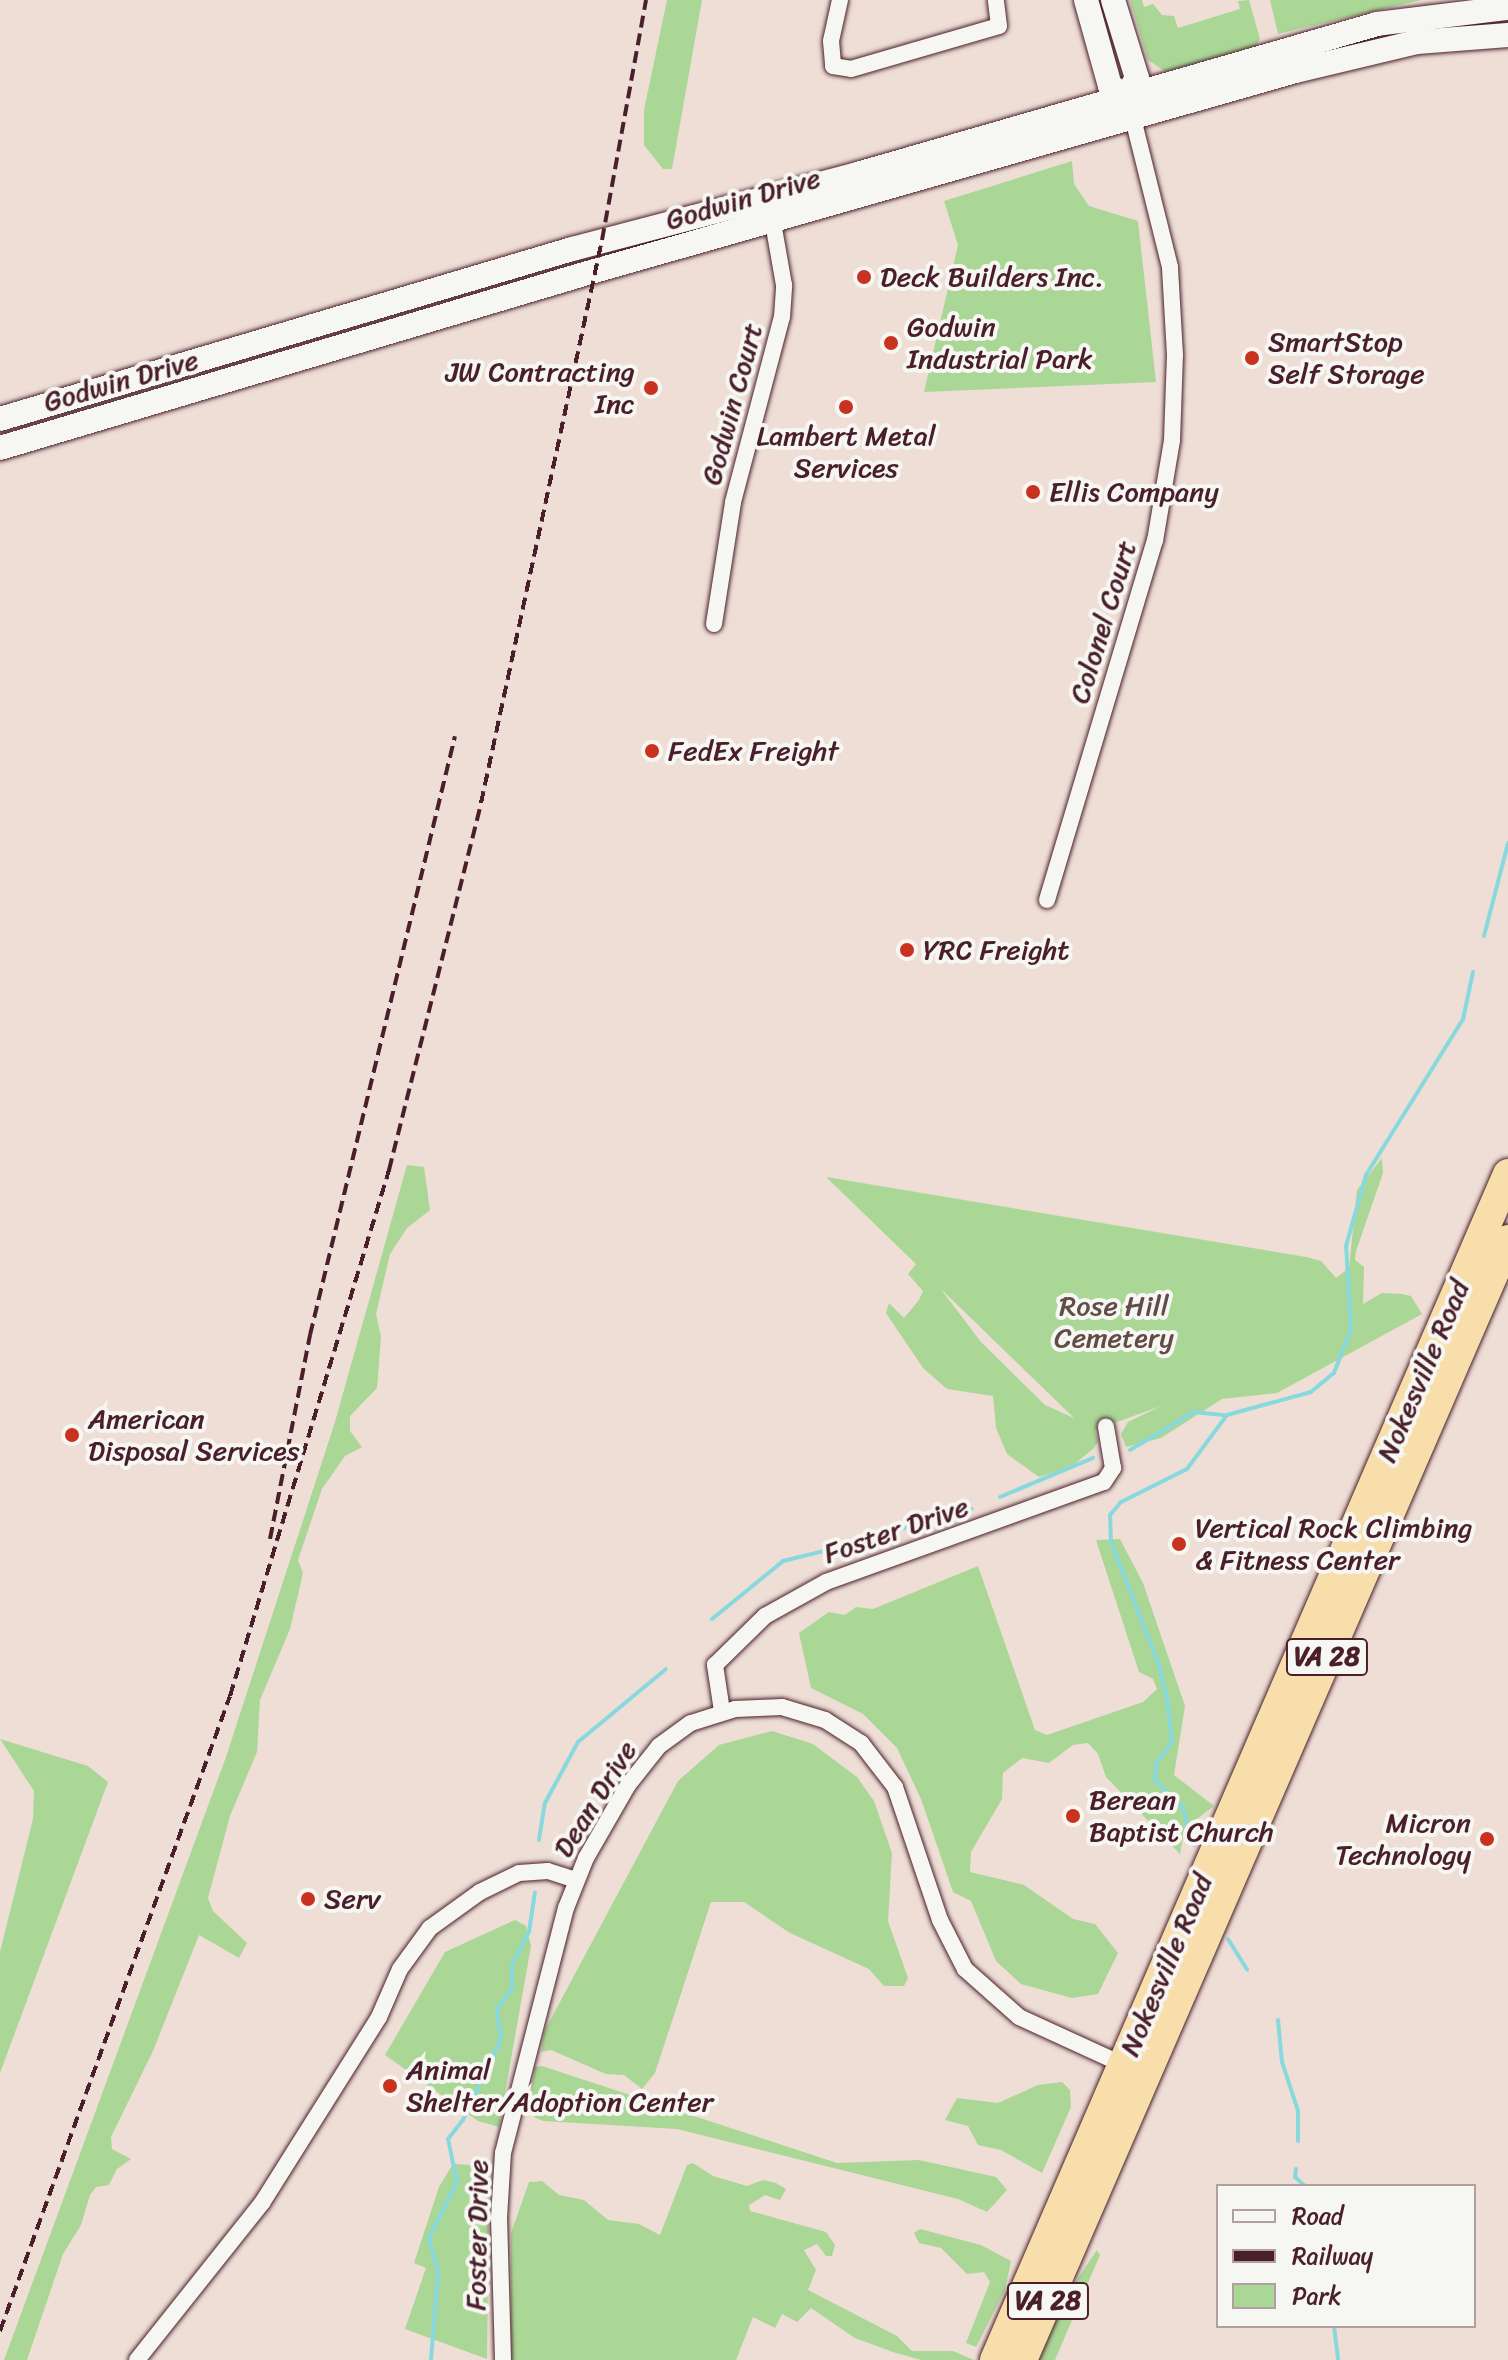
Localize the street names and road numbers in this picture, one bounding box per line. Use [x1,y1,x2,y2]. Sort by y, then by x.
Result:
street label: Godwin Drive [662,161,824,237]
street label: Godwin Court [694,319,770,489]
street label: Godwin Drive [40,343,202,419]
street label: Colonel Court [1062,537,1144,707]
street label: Nokesville Road [1370,1275,1476,1467]
street label: Foster Drive [819,1490,973,1570]
road number: VA 28 [1285,1635,1369,1679]
street label: Dean Drive [546,1735,644,1863]
street label: Nokesville Road [1113,1869,1219,2061]
street label: Foster Drive [459,2159,495,2311]
road number: VA 28 [1006,2279,1090,2323]

